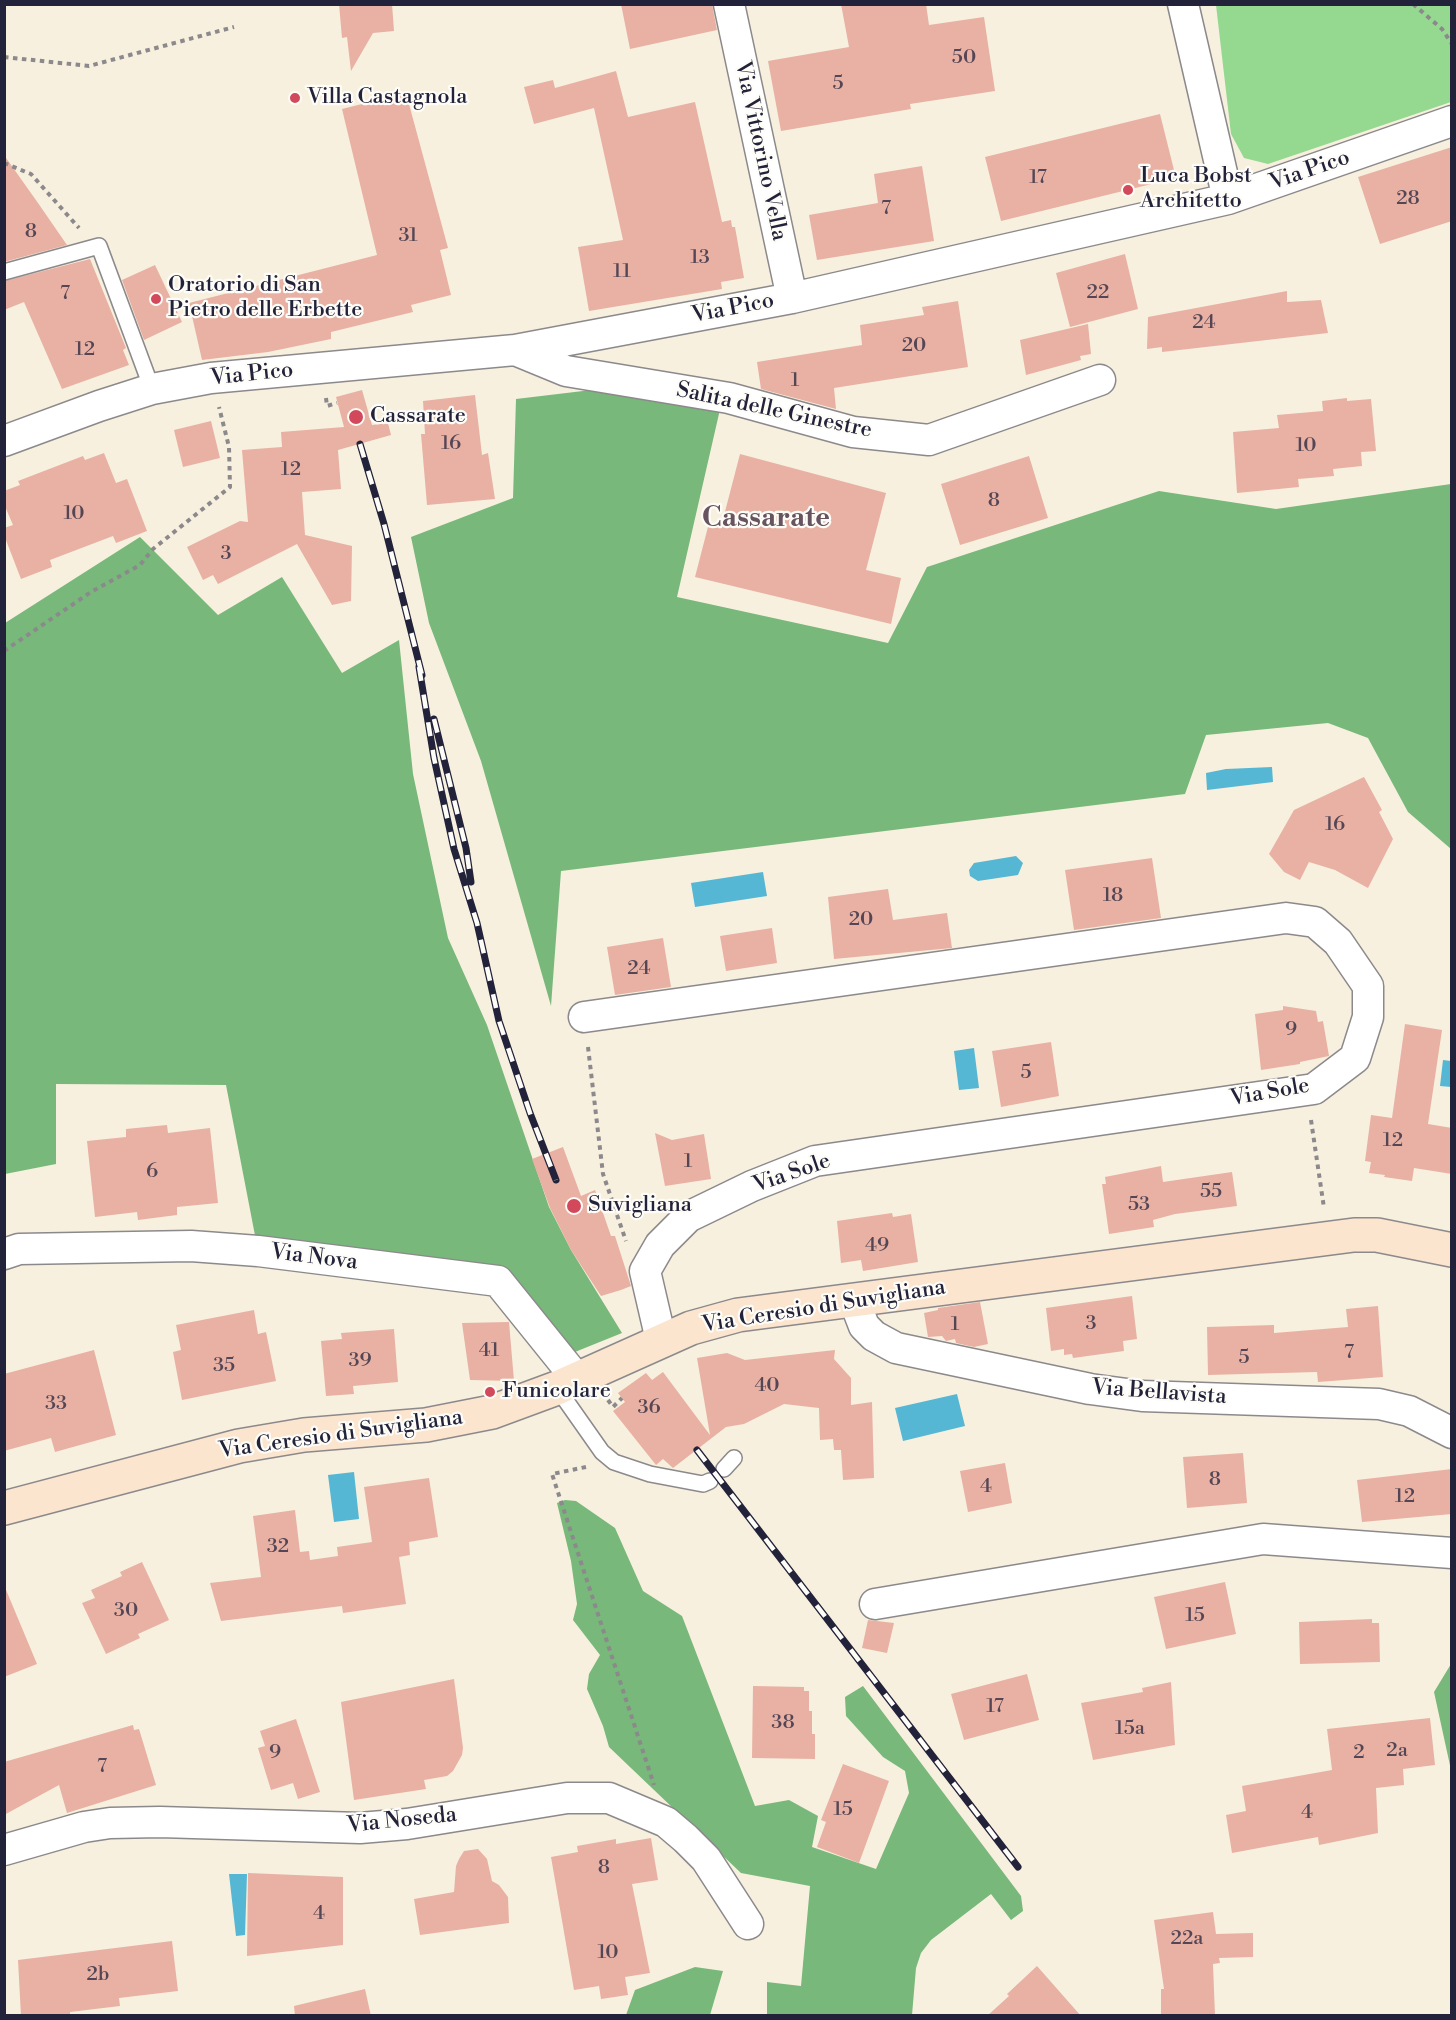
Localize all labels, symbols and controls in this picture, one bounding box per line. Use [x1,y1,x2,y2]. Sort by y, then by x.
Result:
house number: 50 [952,46,976,70]
street label: Via Vittorino Vella [728,59,792,243]
house number: 5 [832,72,844,96]
place label: Villa Castagnola [307,85,467,111]
marker: Villa Castagnola [288,91,302,105]
street label: Via Pico [1266,145,1354,197]
place label: Luca Bobst Architetto [1140,164,1252,216]
house number: 17 [1029,166,1047,190]
marker: Luca Bobst Architetto [1121,183,1135,197]
house number: 28 [1396,187,1420,211]
house number: 7 [881,197,891,221]
house number: 8 [25,220,37,244]
house number: 31 [398,224,418,248]
house number: 13 [690,246,710,270]
house number: 11 [613,260,631,284]
place label: Oratorio di San Pietro delle Erbette [168,273,362,324]
house number: 22 [1087,281,1109,305]
house number: 7 [60,282,70,306]
street label: Via Pico [690,288,776,330]
marker: Oratorio di San Pietro delle Erbette [149,292,163,306]
house number: 24 [1192,311,1216,335]
house number: 20 [902,334,926,358]
house number: 12 [75,338,95,362]
street label: Via Pico [209,358,295,392]
house number: 1 [791,369,799,393]
street label: Salita delle Ginestre [674,377,874,445]
place label: Cassarate [370,404,466,430]
marker: Cassarate [347,408,365,426]
house number: 16 [441,432,461,456]
house number: 10 [1295,434,1317,458]
house number: 12 [281,458,301,482]
house number: 8 [988,489,1000,513]
house number: 10 [63,502,85,526]
district label: Cassarate [702,502,830,536]
house number: 3 [220,542,232,566]
house number: 16 [1325,813,1345,837]
house number: 18 [1103,884,1123,908]
house number: 20 [849,908,873,932]
house number: 24 [627,957,651,981]
house number: 9 [1285,1018,1297,1042]
house number: 5 [1020,1061,1032,1085]
street label: Via Sole [1228,1073,1312,1113]
house number: 12 [1383,1129,1403,1153]
street label: Via Sole [750,1148,834,1200]
house number: 1 [684,1150,692,1174]
house number: 6 [146,1160,158,1184]
house number: 55 [1200,1180,1222,1204]
place label: Suvigliana [588,1193,692,1219]
house number: 53 [1128,1193,1150,1217]
marker: Suvigliana [565,1197,583,1215]
house number: 49 [865,1234,889,1258]
street label: Via Nova [269,1240,359,1276]
street label: Via Ceresio di Suvigliana [700,1275,948,1339]
house number: 3 [1085,1312,1097,1336]
house number: 1 [951,1313,959,1337]
house number: 41 [479,1339,499,1363]
house number: 7 [1344,1341,1354,1365]
house number: 5 [1238,1346,1250,1370]
house number: 39 [348,1349,372,1373]
house number: 35 [213,1354,235,1378]
house number: 40 [754,1374,780,1398]
street label: Via Bellavista [1091,1375,1227,1411]
place label: Funicolare [502,1379,611,1405]
marker: Funicolare [483,1385,497,1399]
house number: 33 [45,1392,67,1416]
house number: 36 [637,1396,661,1420]
street label: Via Ceresio di Suvigliana [217,1405,465,1465]
house number: 8 [1209,1468,1221,1492]
house number: 4 [980,1475,992,1499]
house number: 12 [1395,1485,1415,1509]
house number: 32 [267,1535,289,1559]
house number: 30 [114,1599,138,1623]
house number: 15 [1185,1604,1205,1628]
house number: 17 [986,1695,1004,1719]
house number: 38 [771,1711,795,1735]
house number: 15a [1115,1717,1145,1741]
house number: 2a [1386,1739,1408,1763]
house number: 9 [269,1741,281,1765]
house number: 2 [1353,1741,1365,1765]
house number: 7 [97,1755,107,1779]
house number: 15 [833,1798,853,1822]
house number: 4 [1301,1801,1313,1825]
street label: Via Noseda [346,1802,458,1840]
house number: 8 [598,1856,610,1880]
house number: 4 [313,1902,325,1926]
house number: 22a [1171,1927,1203,1951]
house number: 10 [597,1941,619,1965]
house number: 2b [87,1963,109,1987]

